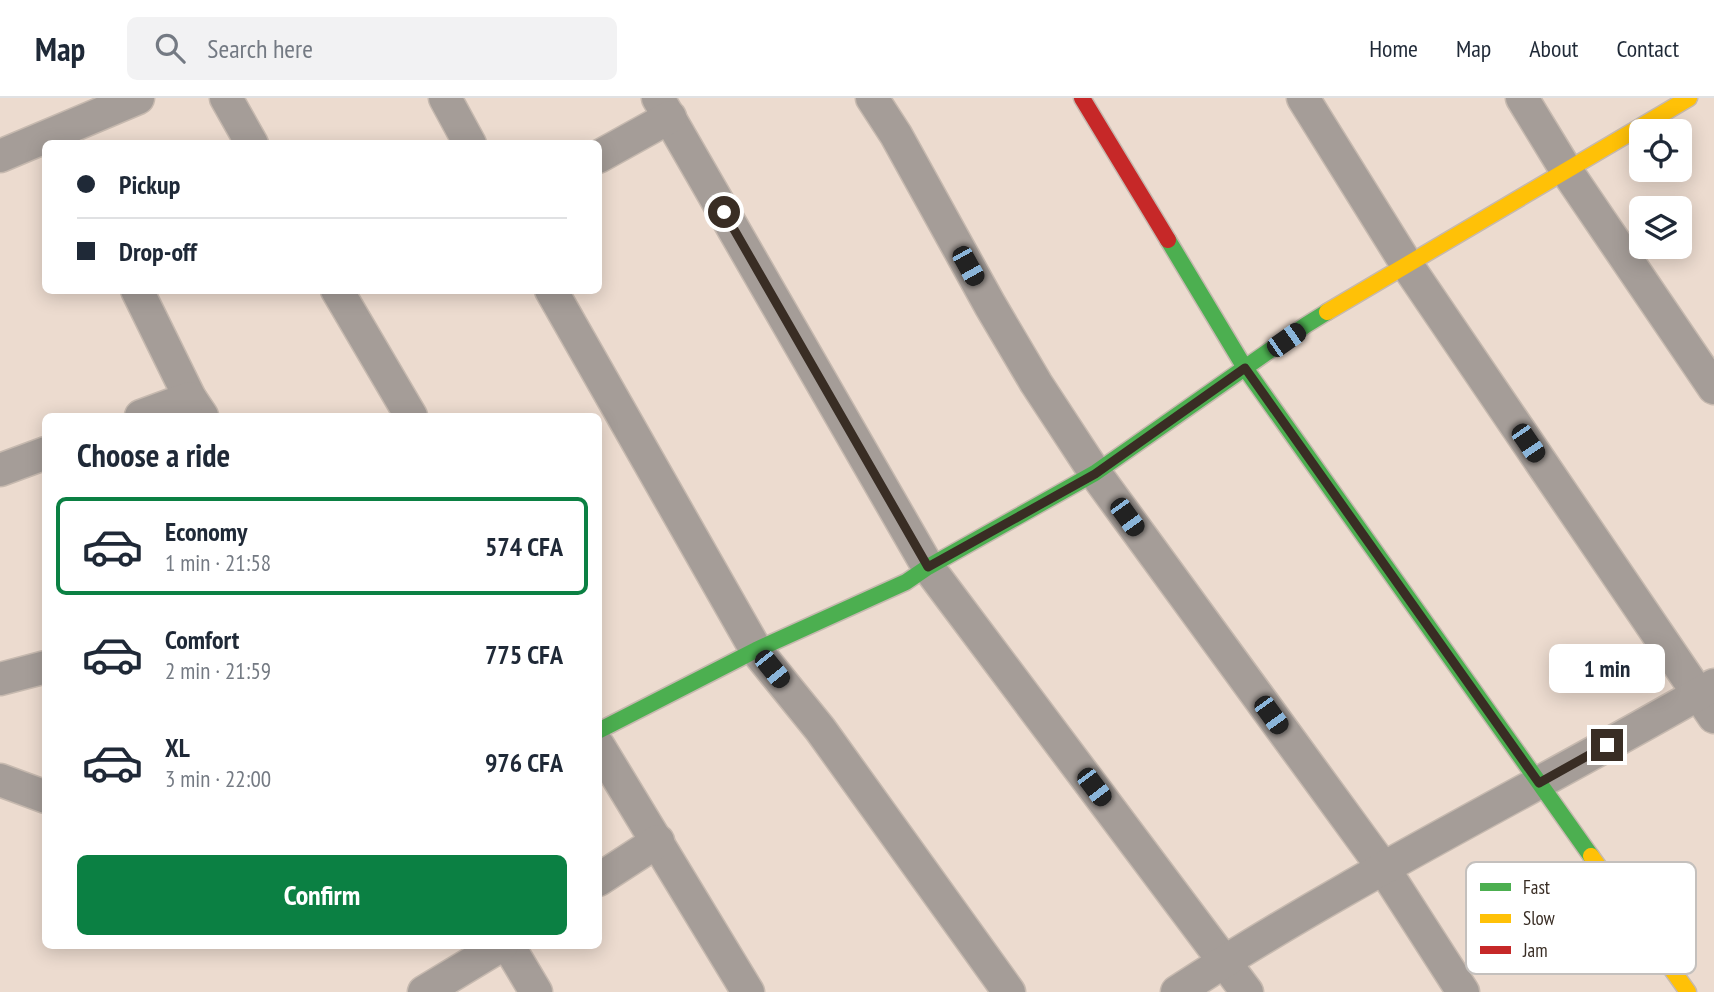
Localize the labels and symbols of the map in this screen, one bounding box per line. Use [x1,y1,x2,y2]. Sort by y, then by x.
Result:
route start [708,196,740,228]
car [949,243,988,289]
car [1263,319,1310,361]
car [1508,420,1549,466]
car [1107,494,1148,540]
callout: 1 min [1549,644,1665,692]
car [751,646,794,692]
car [1251,692,1292,738]
route end [1591,729,1623,761]
car [1073,764,1116,810]
legend [1466,862,1696,974]
text: Fast [1523,875,1551,899]
text: Slow [1523,906,1556,930]
text: Jam [1522,938,1548,962]

